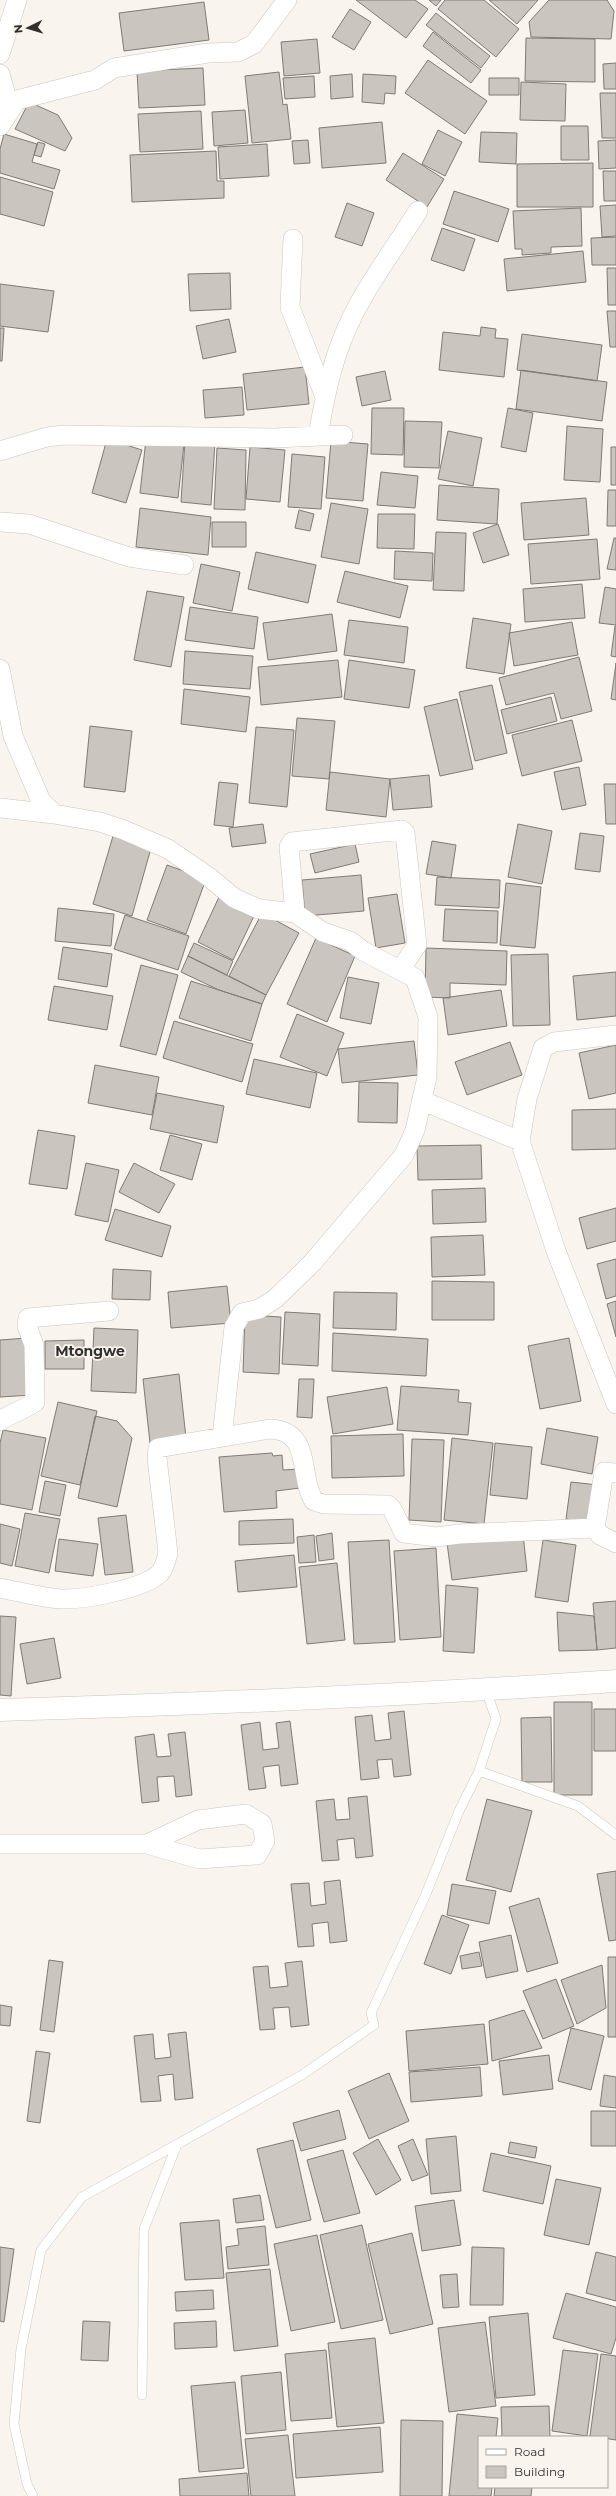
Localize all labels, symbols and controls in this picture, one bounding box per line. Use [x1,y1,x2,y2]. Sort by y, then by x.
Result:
north arrow [8,8,48,48]
text: N [11,24,25,34]
district label: Mtongwe [55,1342,125,1360]
legend [478,2436,608,2488]
text: Road [514,2444,545,2459]
text: Building [514,2464,565,2479]

